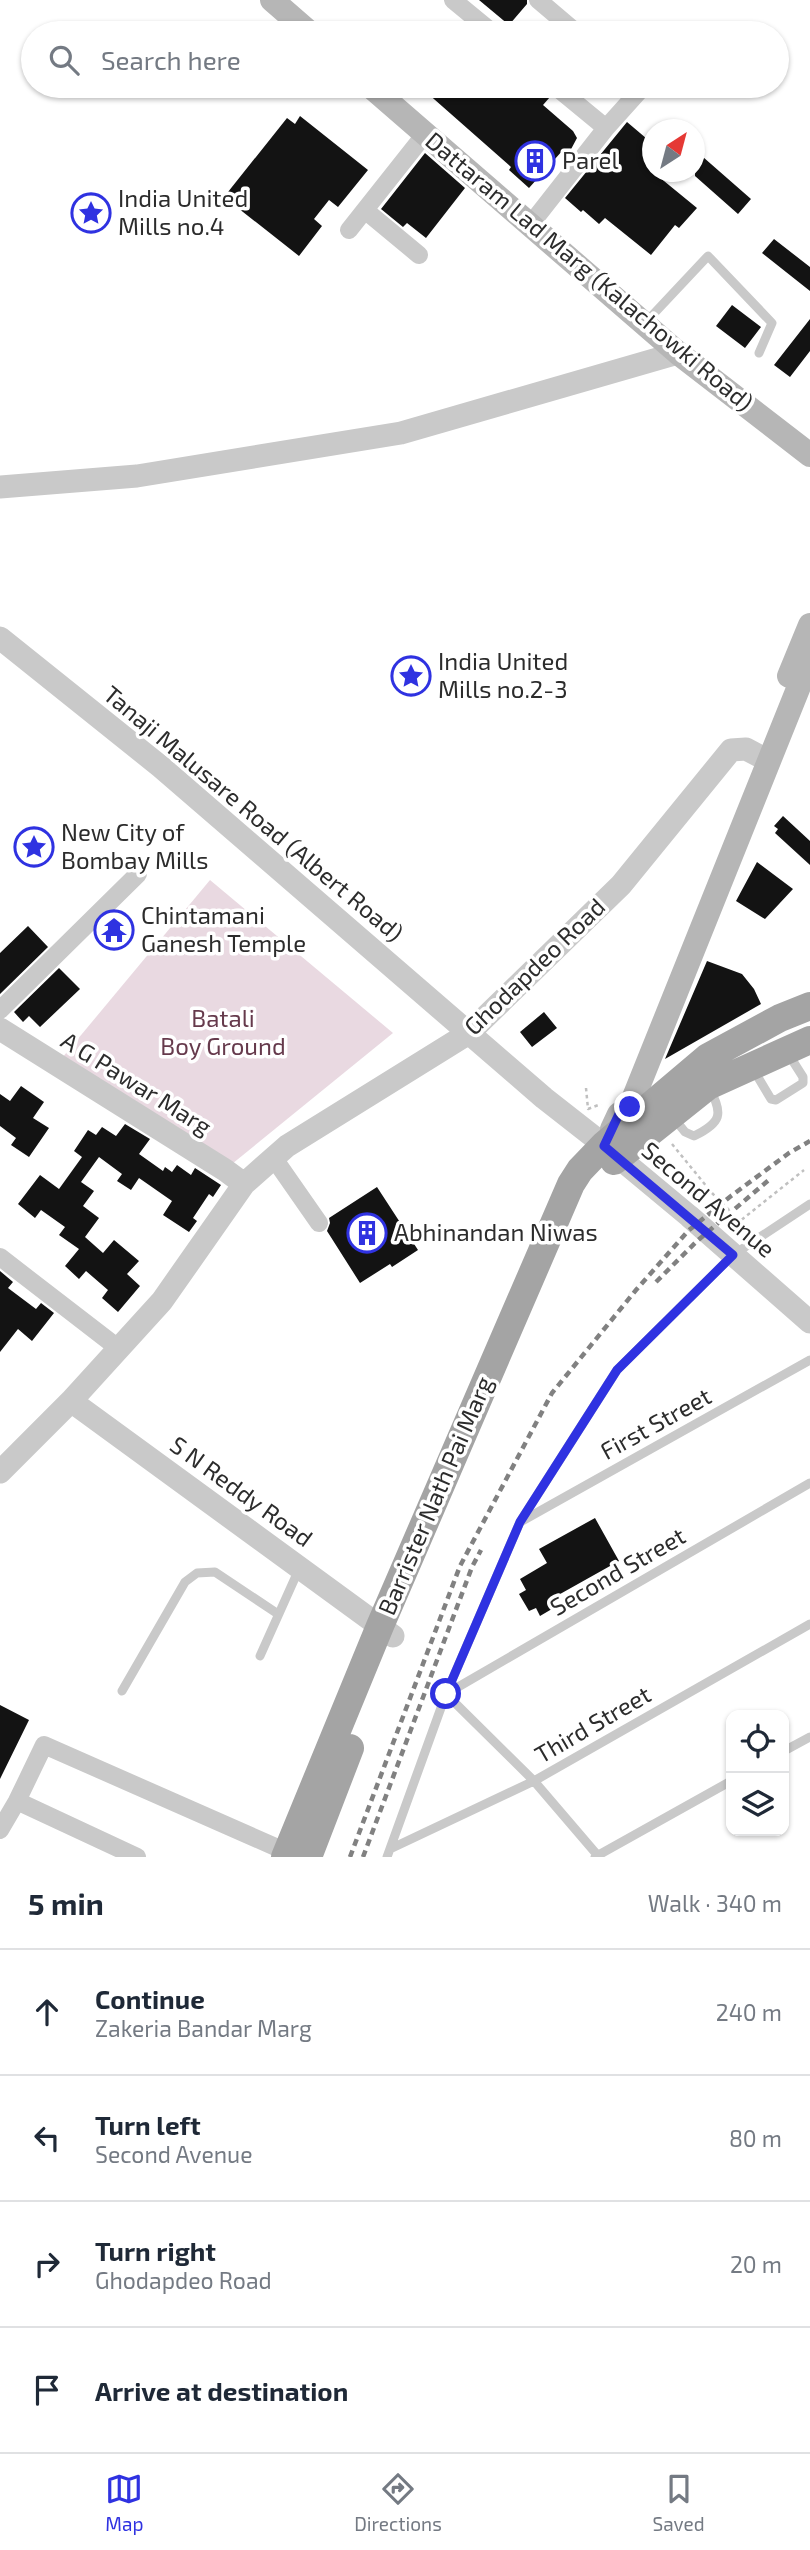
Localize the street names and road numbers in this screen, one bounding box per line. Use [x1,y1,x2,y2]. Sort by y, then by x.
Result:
street label: Dattaram Lad Marg (Kalachowki Road) [420,125,760,416]
street label: Tanaji Malusare Road (Albert Road) [98,679,410,947]
street label: Ghodapdeo Road [458,891,610,1040]
street label: A G Pawar Marg [56,1025,217,1141]
street label: Second Avenue [637,1135,781,1263]
street label: Barrister Nath Pai Marg [371,1372,498,1619]
street label: First Street [595,1380,716,1465]
street label: S N Reddy Road [165,1429,319,1552]
street label: Second Street [544,1520,690,1621]
street label: Third Street [529,1679,655,1769]

